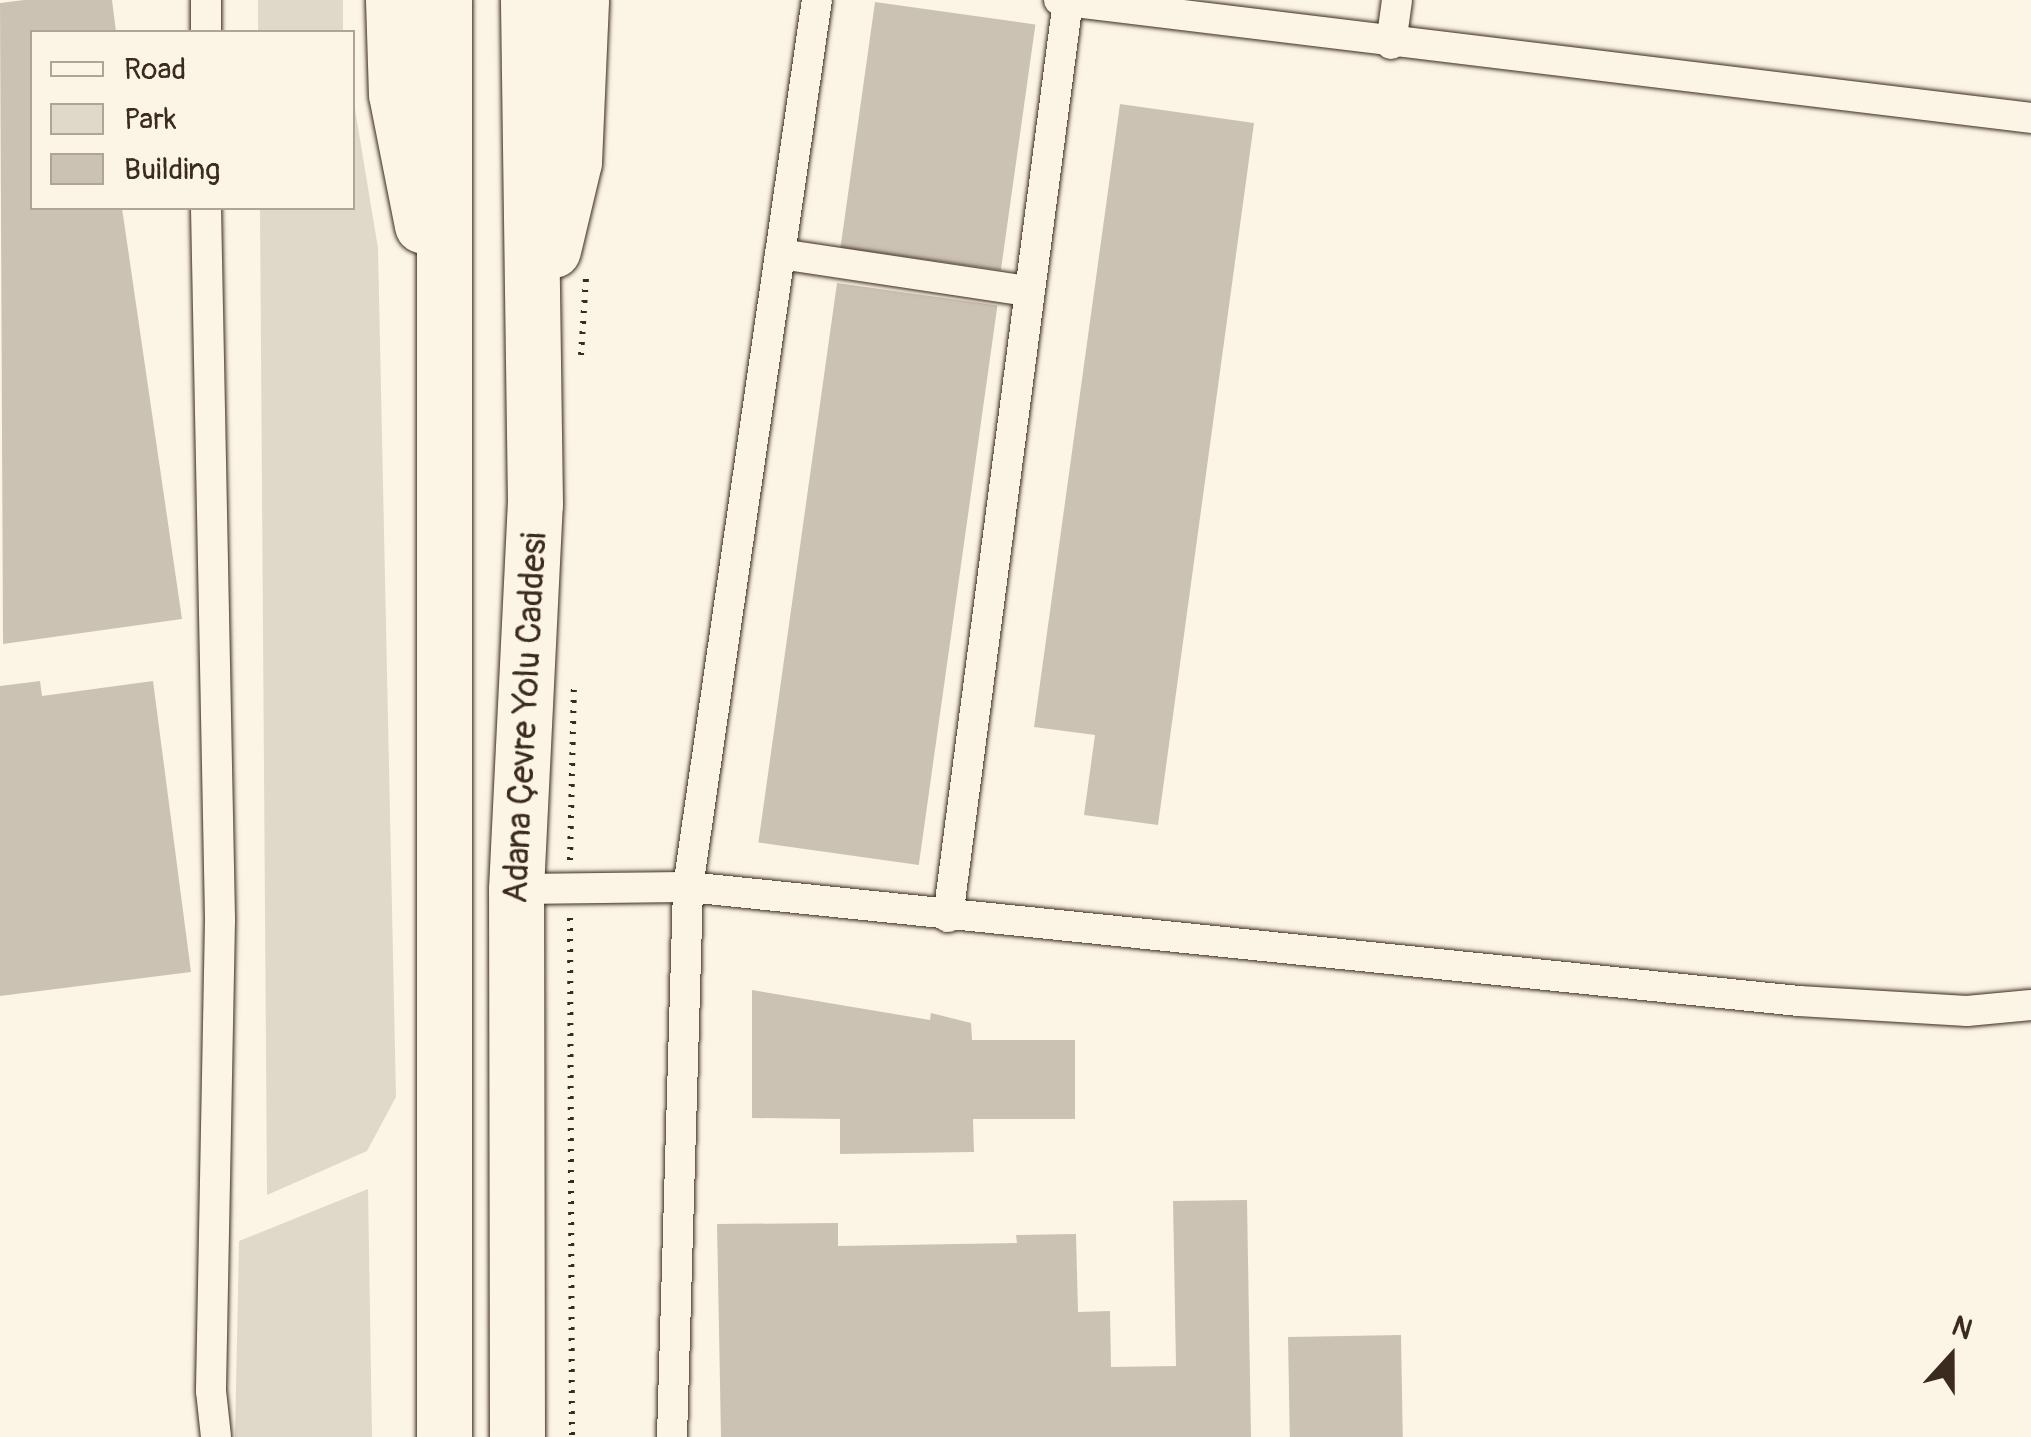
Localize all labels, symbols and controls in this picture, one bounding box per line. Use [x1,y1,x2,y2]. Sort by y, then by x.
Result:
legend [30,30,355,210]
text: Road [124,51,186,88]
text: Park [124,101,177,138]
text: Building [124,151,220,188]
street label: Adana Çevre Yolu Caddesi [494,531,556,905]
north arrow [1901,1307,2001,1407]
text: N [1947,1309,1977,1348]

